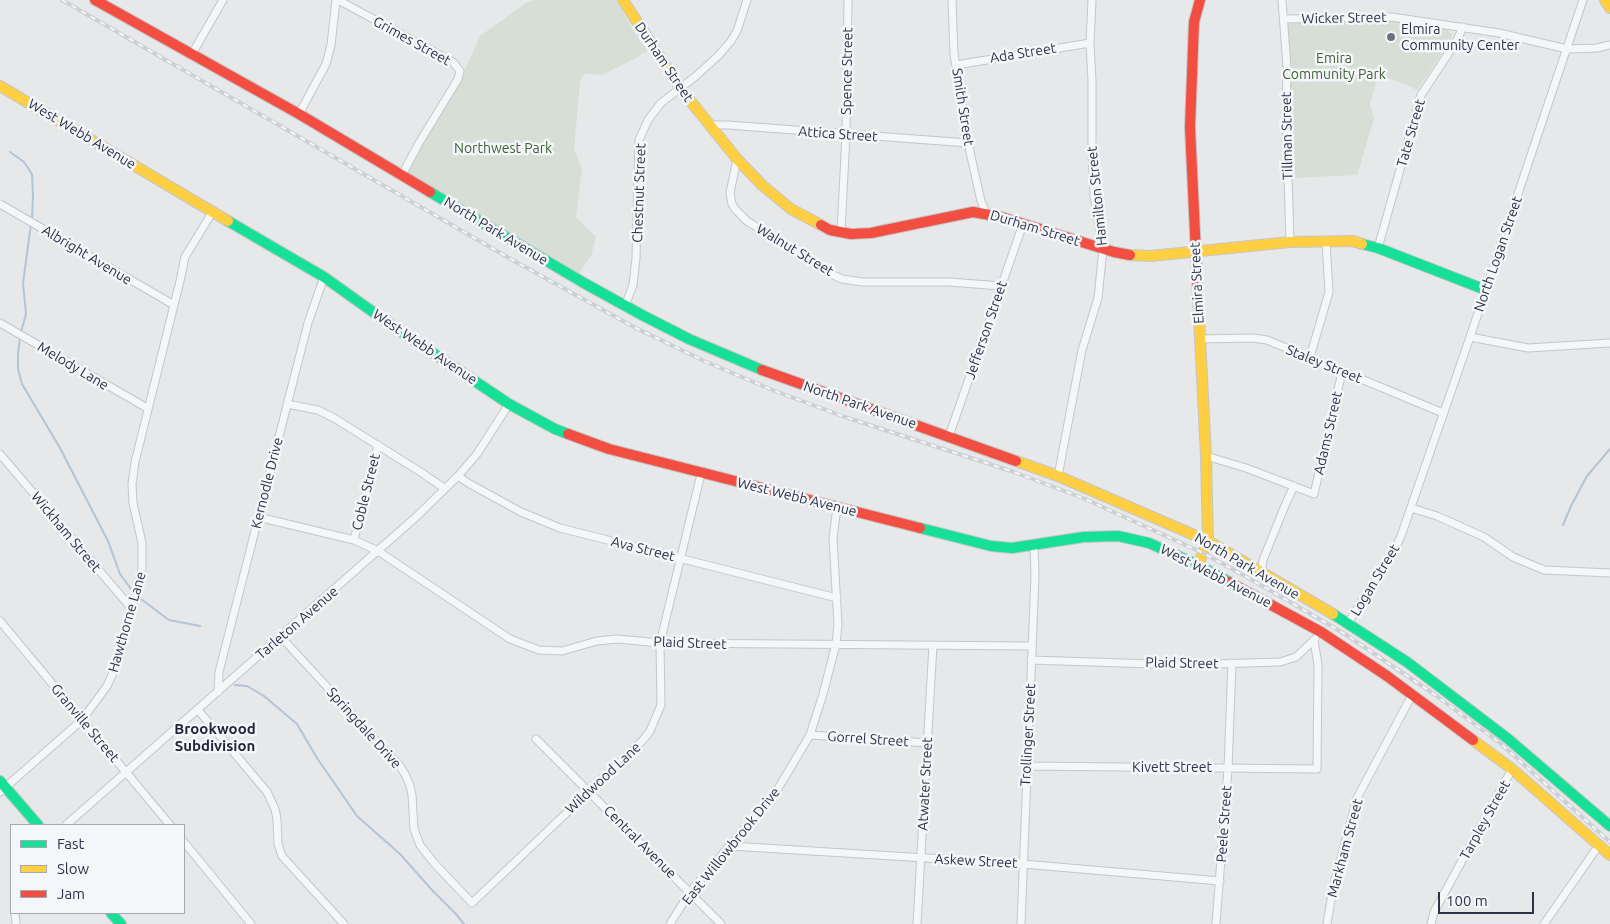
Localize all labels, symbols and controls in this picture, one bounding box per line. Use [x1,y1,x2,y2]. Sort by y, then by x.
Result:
street label: Wicker Street [1301,9,1387,27]
street label: Grimes Street [370,13,454,69]
street label: Durham Street [631,19,697,105]
place label: Elmira Community Center [1401,21,1520,54]
street label: Spence Street [838,27,856,115]
marker: Elmira Community Center [1385,31,1397,43]
street label: Ada Street [989,39,1057,67]
park label: Emira Community Park [1282,50,1386,82]
street label: Smith Street [949,67,977,147]
street label: Tillman Street [1278,92,1296,180]
street label: West Webb Avenue [25,95,139,173]
street label: Tate Street [1393,97,1429,169]
street label: Attica Street [798,123,878,145]
park label: Northwest Park [454,140,552,156]
street label: Chestnut Street [629,143,649,243]
street label: Hamilton Street [1083,145,1111,247]
street label: North Park Avenue [441,193,551,269]
street label: North Logan Street [1470,194,1526,314]
street label: Durham Street [988,206,1082,250]
street label: Walnut Street [753,220,837,280]
street label: Albright Avenue [39,222,135,288]
street label: Elmira Street [1186,242,1208,324]
street label: Jefferson Street [961,279,1011,381]
street label: West Webb Avenue [370,306,480,388]
street label: Melody Lane [34,338,112,394]
street label: Staley Street [1284,341,1364,387]
street label: North Park Avenue [801,378,919,432]
street label: Adams Street [1310,390,1346,476]
street label: Kernodle Drive [248,436,286,530]
street label: Coble Street [348,452,384,532]
street label: West Webb Avenue [736,474,858,520]
street label: Wickham Street [27,488,105,576]
street label: North Park Avenue [1192,529,1302,603]
street label: Ava Street [609,533,677,565]
street label: West Webb Avenue [1158,541,1274,611]
street label: Logan Street [1347,541,1403,619]
street label: Hawthorne Lane [105,570,149,674]
street label: Tarleton Avenue [253,583,341,663]
street label: Plaid Street [653,633,727,653]
street label: Plaid Street [1145,654,1219,672]
street label: Granville Street [47,680,123,766]
street label: Trollinger Street [1017,683,1039,787]
street label: Springdale Drive [323,684,405,772]
district label: Brookwood Subdivision [174,720,256,755]
street label: Gorrel Street [827,728,909,750]
street label: Atwater Street [914,737,936,831]
street label: Wildwood Lane [562,739,644,817]
street label: Kivett Street [1132,759,1212,775]
street label: Tarpley Street [1456,777,1514,863]
street label: East Willowbrook Drive [679,784,783,908]
street label: Peele Street [1213,785,1235,863]
street label: Markham Street [1324,797,1366,899]
street label: Central Avenue [600,802,680,882]
legend [10,824,185,914]
text: Fast [57,835,84,852]
street label: Askew Street [934,850,1018,872]
text: Slow [57,860,89,877]
scale bar [1440,882,1536,914]
text: Jam [57,885,85,902]
text: 100 m [1446,892,1488,909]

